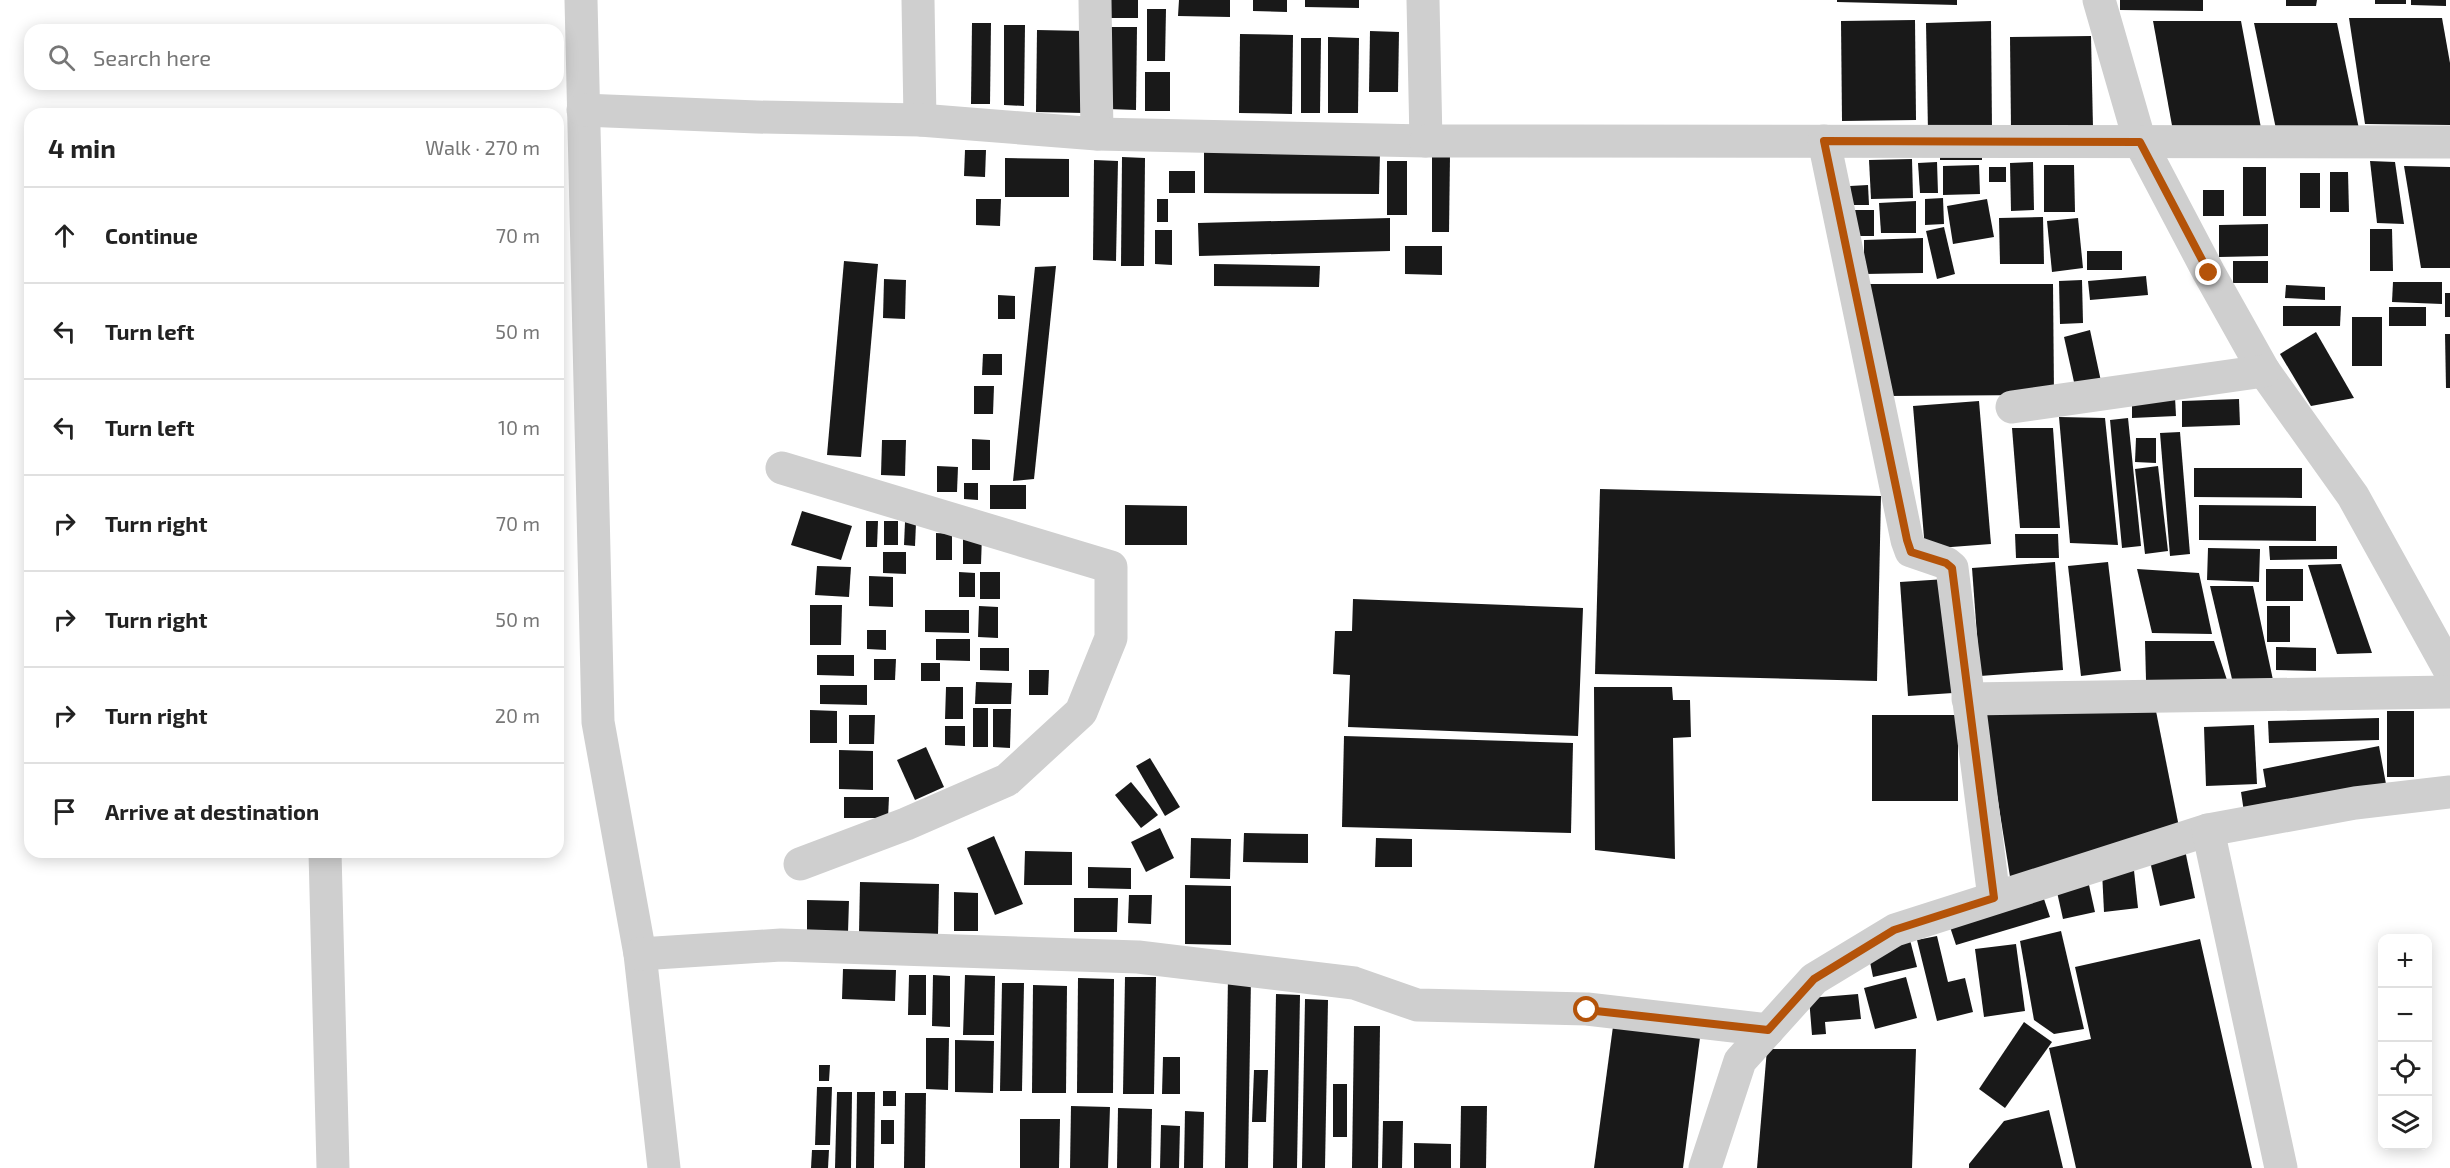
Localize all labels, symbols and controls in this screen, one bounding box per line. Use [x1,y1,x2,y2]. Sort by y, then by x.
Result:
search box [24,24,564,90]
icon: search [45,41,78,74]
text: Search here [93,44,211,70]
text: 4 min [48,132,116,163]
text: Walk · 270 m [425,135,540,159]
icon: ahead [48,219,81,252]
text: Continue [105,222,198,248]
text: 70 m [496,223,540,247]
route end [2195,259,2221,285]
icon: left [48,315,81,348]
text: Turn left [105,318,194,344]
text: 50 m [495,319,540,343]
icon: left [48,411,81,444]
text: Turn left [105,414,194,440]
text: 10 m [498,415,540,439]
icon: right [48,507,81,540]
text: Turn right [105,510,207,536]
text: 70 m [496,511,540,535]
icon: right [48,603,81,636]
text: Turn right [105,606,207,632]
text: 50 m [495,607,540,631]
icon: right [48,699,81,732]
text: Turn right [105,702,207,728]
text: 20 m [495,703,540,727]
icon: arrive [48,795,81,828]
text: Arrive at destination [105,798,319,824]
map controls [2378,934,2432,1150]
button: + [2378,934,2432,988]
button: − [2378,988,2432,1042]
route start [1573,996,1599,1022]
button: locate [2378,1042,2432,1096]
button: layers [2378,1096,2432,1150]

